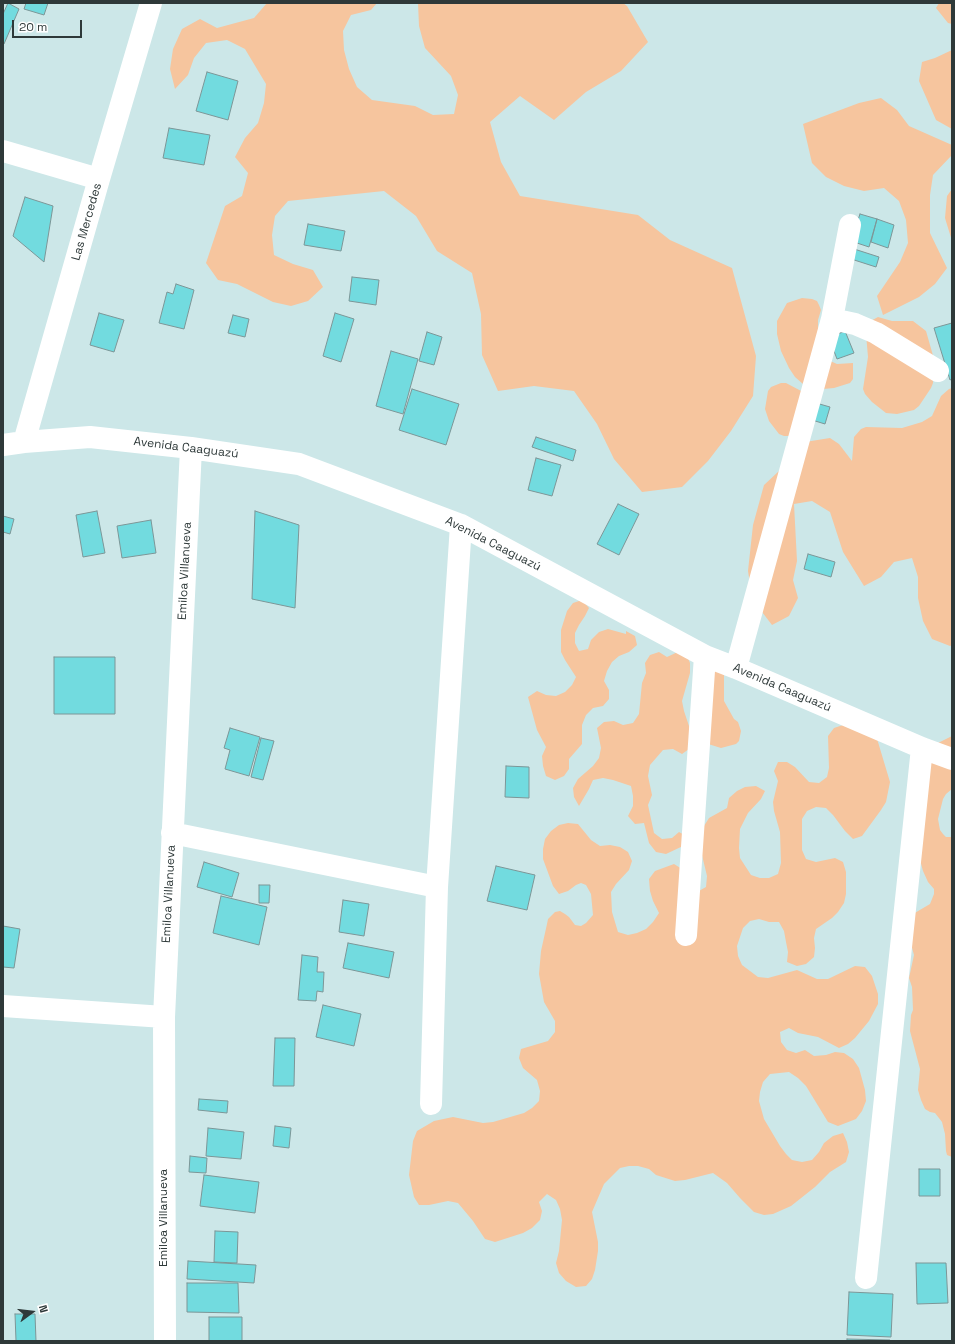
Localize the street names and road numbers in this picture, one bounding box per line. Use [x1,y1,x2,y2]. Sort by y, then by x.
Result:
street label: Las Mercedes [69,182,105,262]
street label: Avenida Caaguazú [133,434,239,462]
street label: Avenida Caaguazú [443,514,543,574]
street label: Emiloa Villanueva [175,522,195,620]
street label: Avenida Caaguazú [731,661,833,715]
street label: Emiloa Villanueva [159,845,179,943]
street label: Emiloa Villanueva [157,1169,171,1267]

